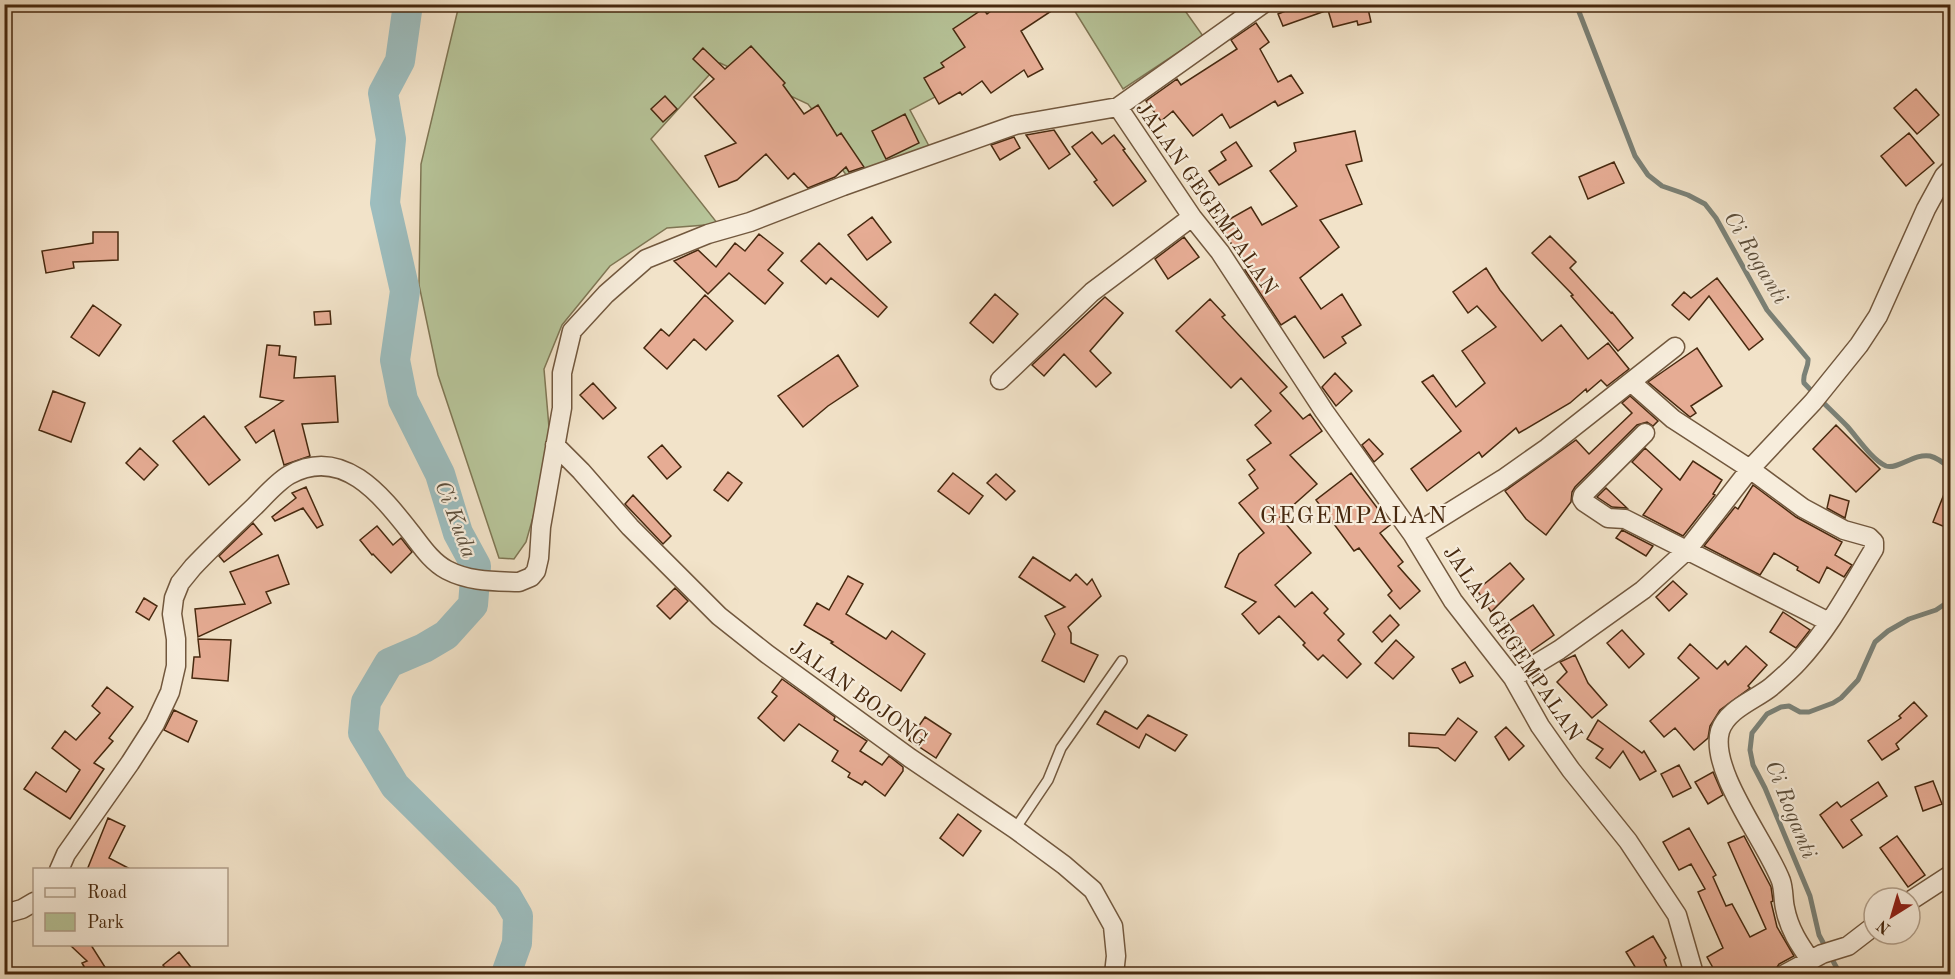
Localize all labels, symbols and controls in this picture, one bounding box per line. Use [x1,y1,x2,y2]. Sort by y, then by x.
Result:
street label: JALAN GEGEMPALAN [1131,99,1280,299]
water label: Ci Roganti [1719,208,1792,309]
water label: Ci Kuda [430,478,480,562]
district label: GEGEMPALAN [1260,505,1448,529]
street label: JALAN GEGEMPALAN [1439,543,1585,745]
street label: JALAN BOJONG [785,637,931,751]
water label: Ci Roganti [1761,758,1820,862]
legend [33,868,228,946]
text: Road [87,884,127,902]
north arrow [1862,886,1922,946]
text: Park [87,914,124,932]
text: N [1874,916,1894,936]

